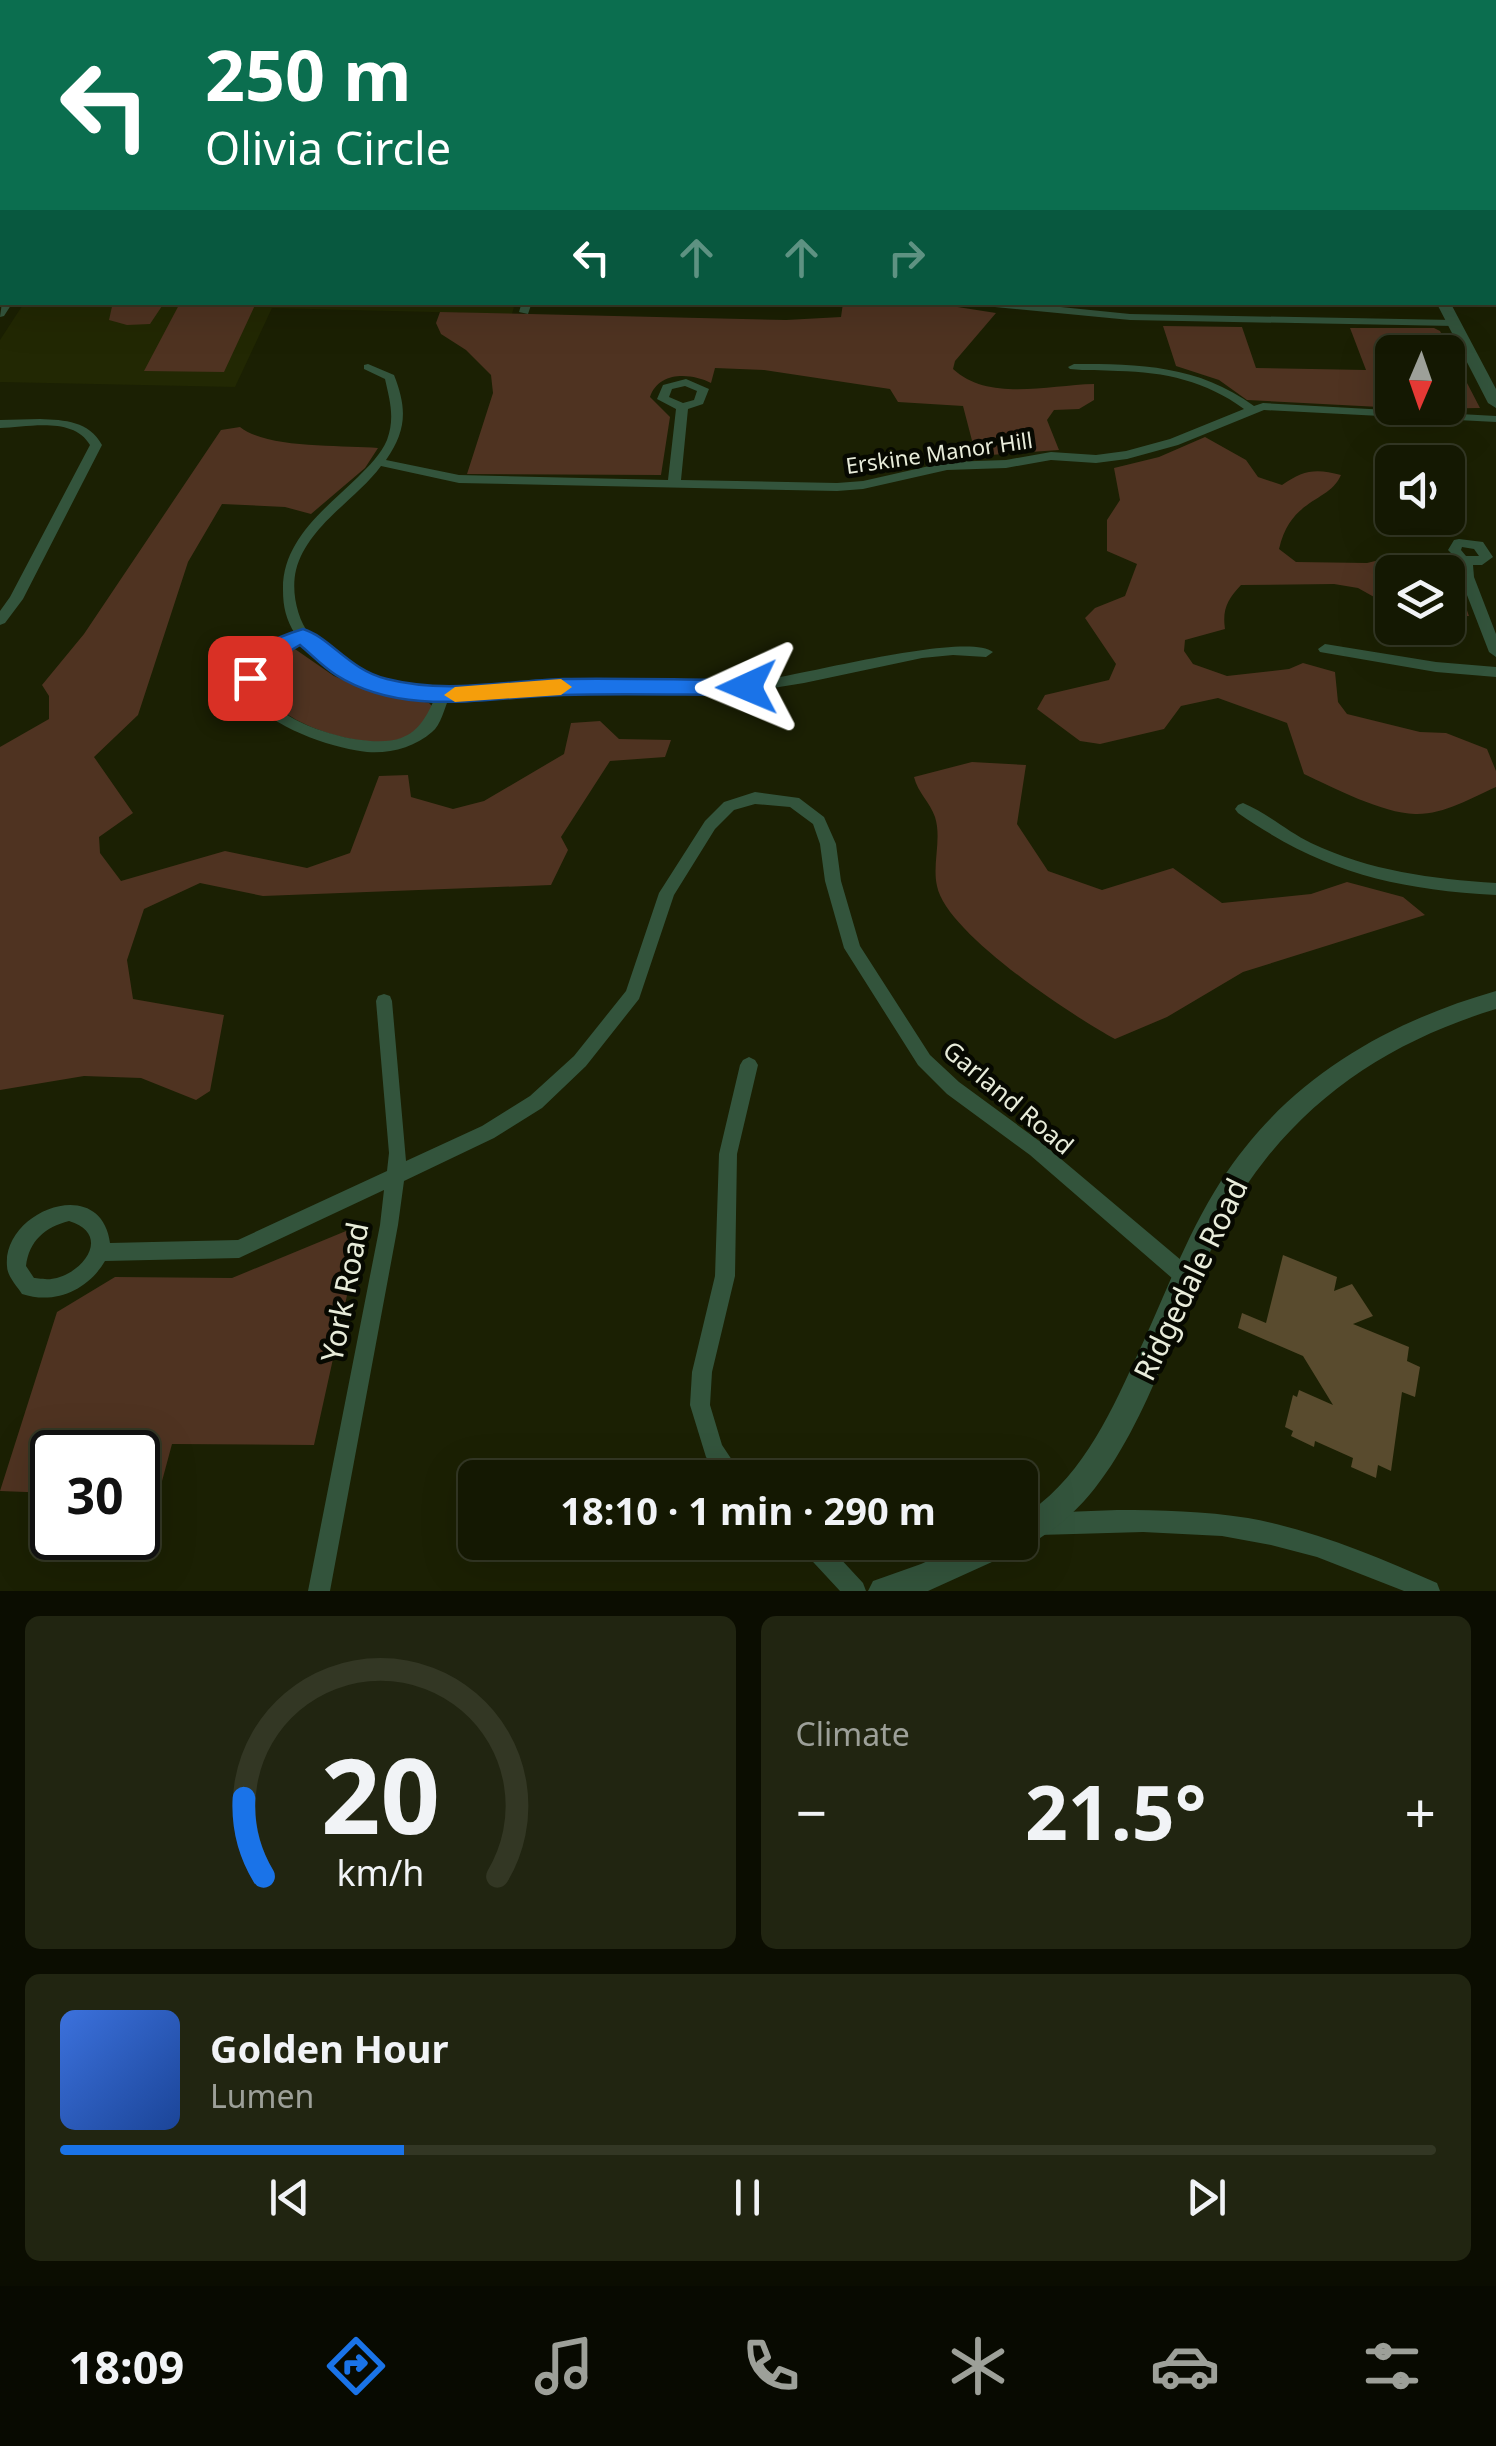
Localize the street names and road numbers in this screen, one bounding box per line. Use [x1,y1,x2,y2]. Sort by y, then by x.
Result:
street label: Erskine Manor Hill [844,424,1034,480]
street label: Garland Road [937,1032,1081,1162]
street label: Ridgedale Road [1123,1171,1257,1387]
street label: York Road [310,1218,378,1366]

